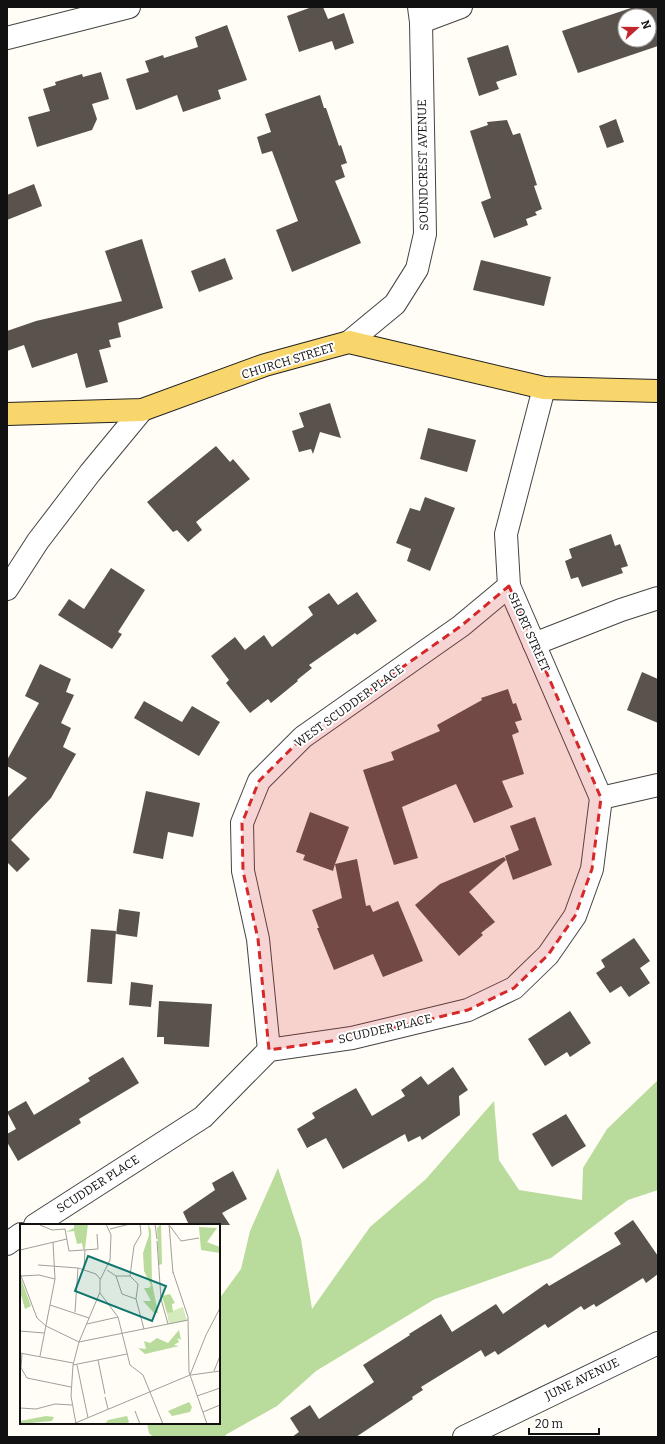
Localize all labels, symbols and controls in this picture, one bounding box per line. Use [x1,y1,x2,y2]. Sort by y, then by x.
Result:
north arrow [617,8,657,48]
text: N [638,18,654,31]
street label: SOUNDCREST AVENUE [415,99,431,231]
street label: CHURCH STREET [240,340,336,382]
street label: SHORT STREET [505,590,553,674]
street label: WEST SCUDDER PLACE [292,662,406,750]
street label: SCUDDER PLACE [337,1011,433,1047]
street label: SCUDDER PLACE [54,1152,142,1216]
inset map [20,1224,220,1424]
street label: JUNE AVENUE [542,1355,621,1403]
scale bar [529,1410,599,1436]
text: 20 m [535,1417,564,1431]

